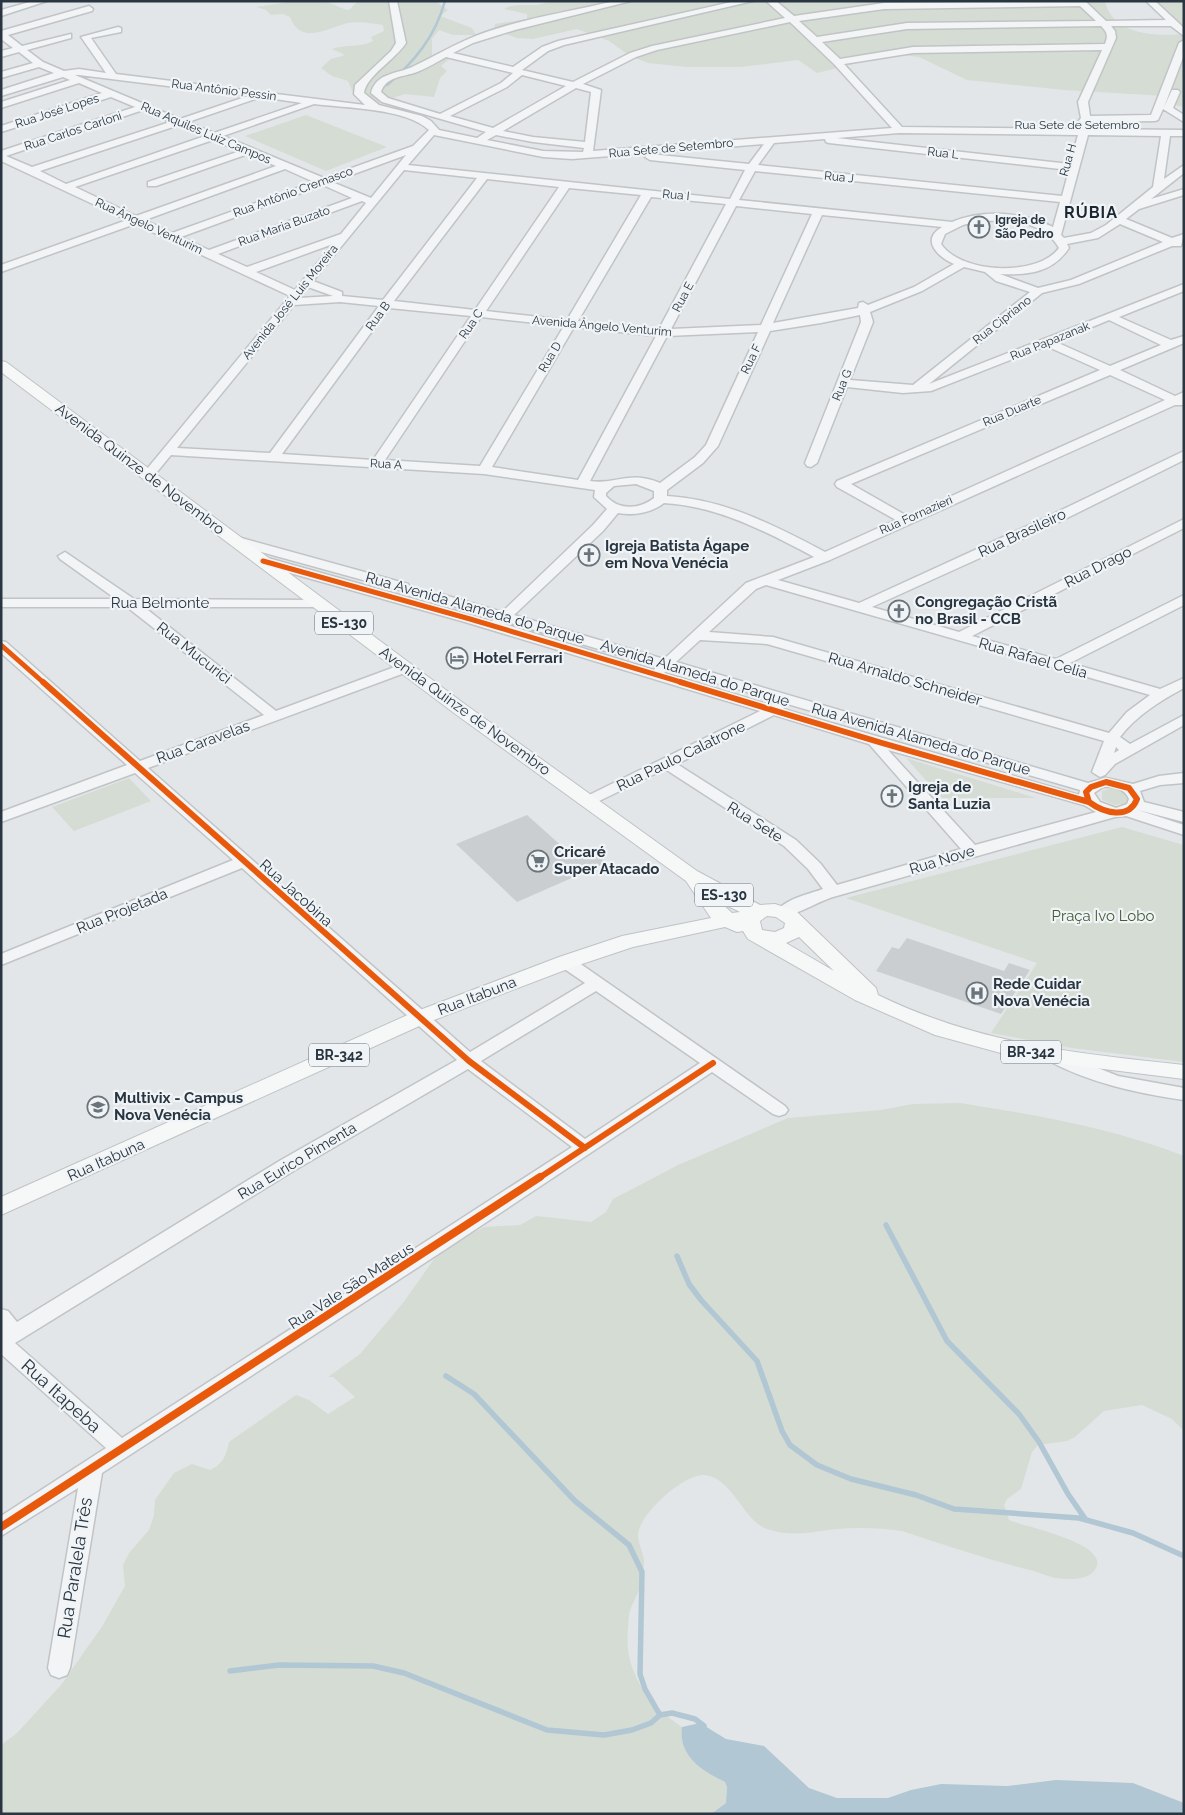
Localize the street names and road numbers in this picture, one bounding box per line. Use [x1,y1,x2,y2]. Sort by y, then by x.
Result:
street label: Rua Antônio Pessin [171,77,277,103]
street label: Rua José Lopes [13,91,101,131]
street label: Rua Aquiles Luiz Campos [139,99,273,167]
street label: Rua Carlos Carloni [22,109,124,153]
street label: Rua Sete de Setembro [1014,118,1140,132]
street label: Rua Sete de Setembro [608,136,734,160]
street label: Rua H [1057,142,1079,178]
street label: Rua L [927,144,959,162]
street label: Rua Antônio Cremasco [231,164,355,220]
street label: Rua J [823,168,855,186]
street label: Rua I [662,187,690,203]
street label: Rua Ângelo Venturim [93,195,205,257]
street label: Rua Maria Buzato [236,203,332,249]
street label: Avenida José Luis Moreira [239,242,341,362]
street label: Rua E [669,280,697,314]
street label: Rua Cipriano [970,293,1034,347]
street label: Rua B [363,299,393,333]
street label: Rua C [456,307,486,341]
street label: Avenida Ângelo Venturim [532,313,672,339]
street label: Rua Papazanak [1008,318,1092,363]
street label: Rua D [535,339,565,375]
street label: Rua F [738,342,764,376]
street label: Rua G [829,367,855,403]
street label: Rua Duarte [981,392,1043,430]
street label: Avenida Quinze de Novembro [52,399,228,539]
street label: Rua A [370,456,402,472]
street label: Rua Fornazieri [877,493,955,537]
street label: Rua Brasileiro [975,505,1069,561]
street label: Rua Drago [1061,542,1135,592]
street label: Rua Avenida Alameda do Parque [363,568,587,648]
street label: Rua Belmonte [111,594,209,612]
road number: ES-130 [315,612,373,634]
street label: Rua Mucurici [153,618,235,688]
street label: Rua Rafael Celia [977,634,1089,682]
street label: Avenida Alameda do Parque [598,636,792,710]
street label: Avenida Quinze de Novembro [376,643,554,779]
street label: Rua Arnaldo Schneider [826,648,985,710]
street label: Rua Avenida Alameda do Parque [809,699,1033,779]
street label: Rua Caravelas [154,717,252,767]
street label: Rua Paulo Calatrone [614,717,748,795]
street label: Rua Sete [724,798,786,846]
street label: Rua Nove [907,842,977,878]
street label: Rua Jacobina [256,856,336,930]
road number: ES-130 [695,884,753,906]
street label: Rua Projetada [74,885,170,937]
street label: Rua Itabuna [435,973,519,1019]
road number: BR-342 [1001,1040,1061,1064]
road number: BR-342 [309,1044,369,1066]
street label: Rua Eurico Pimenta [235,1119,359,1203]
street label: Rua Itabuna [65,1135,147,1185]
street label: Rua Vale São Mateus [285,1239,417,1333]
street label: Rua Itapeba [17,1355,105,1437]
street label: Rua Paralela Três [53,1496,96,1640]

